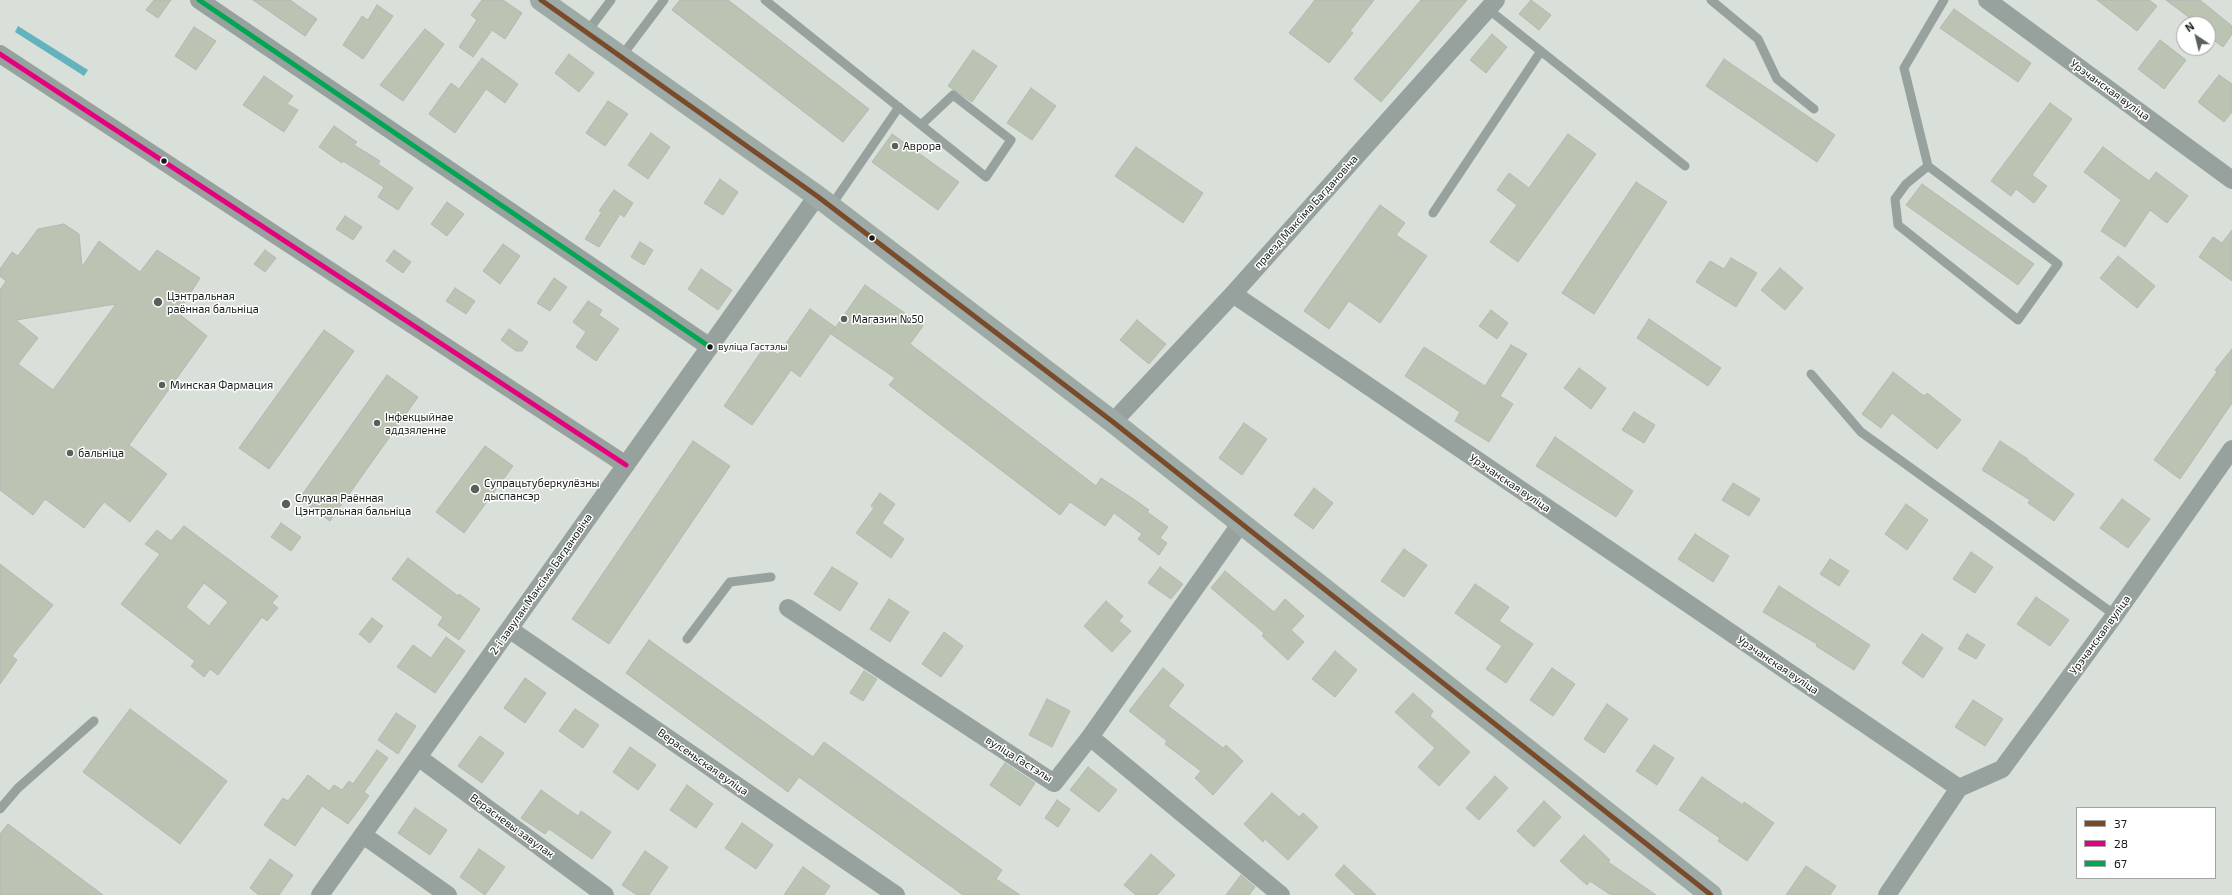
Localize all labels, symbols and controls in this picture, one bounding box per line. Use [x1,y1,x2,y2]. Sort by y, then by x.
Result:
north arrow [2176,16,2216,56]
text: N [2182,19,2196,34]
street label: Урэчанская вуліца [2068,57,2152,123]
place label: Аврора [903,139,941,153]
marker: Аврора [890,141,900,151]
street label: праезд Максіма Багдановіча [1251,152,1361,272]
unlabelled marker [159,156,169,166]
unlabelled marker [867,233,877,243]
place label: Цэнтральная раённая бальніца [167,289,259,315]
marker: Цэнтральная раённая бальніца [152,296,164,308]
place label: Магазин №50 [852,312,924,326]
marker: Магазин №50 [839,314,849,324]
place label: вуліца Гастэлы [718,341,787,353]
marker: вуліца Гастэлы [705,342,715,352]
place label: Минская Фармация [170,378,273,392]
marker: Минская Фармация [157,380,167,390]
place label: Інфекцыйнае аддзяленне [385,410,453,436]
marker: Інфекцыйнае аддзяленне [372,418,382,428]
place label: бальніца [78,446,124,460]
marker: бальніца [65,448,75,458]
street label: Урэчанская вуліца [1467,451,1553,515]
place label: Супрацьтуберкулёзны дыспансэр [484,476,600,502]
marker: Супрацьтуберкулёзны дыспансэр [469,483,481,495]
place label: Слуцкая Раённая Цэнтральная бальніца [295,491,411,517]
marker: Слуцкая Раённая Цэнтральная бальніца [280,498,292,510]
street label: 2-і завулак Максіма Багдановіча [487,511,595,657]
street label: Урэчанская вуліца [2067,593,2133,677]
street label: Урэчанская вуліца [1735,633,1821,697]
street label: Верасеньская вуліца [655,726,751,798]
street label: вуліца Гастэлы [983,733,1055,785]
street label: Верасневы завулак [467,791,557,861]
legend [2076,807,2216,879]
text: 37 [2114,816,2127,830]
text: 28 [2114,836,2128,850]
text: 67 [2114,856,2127,870]

